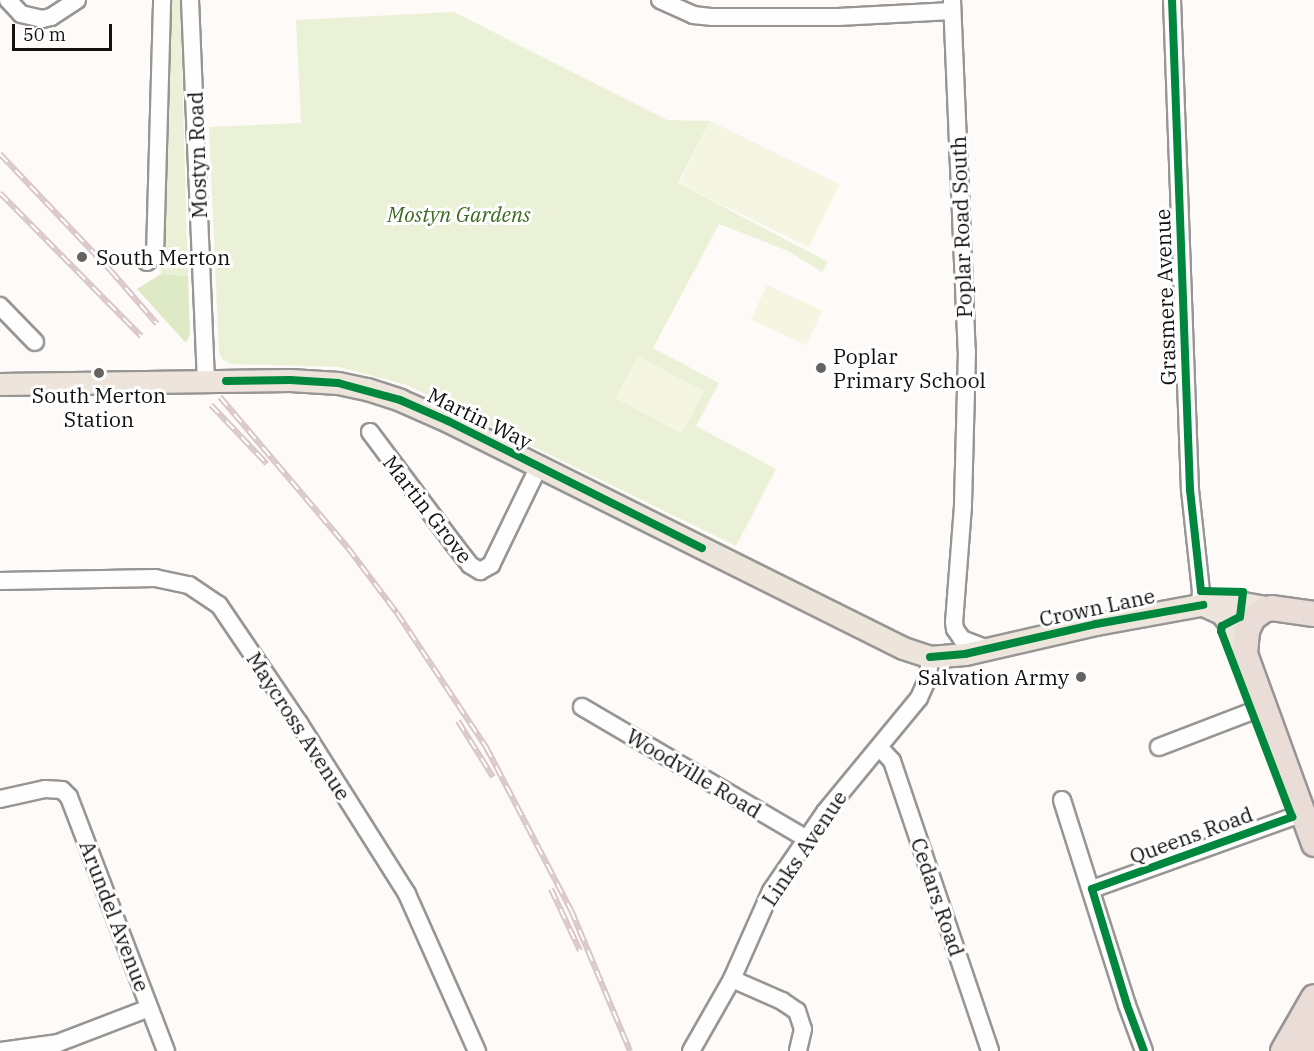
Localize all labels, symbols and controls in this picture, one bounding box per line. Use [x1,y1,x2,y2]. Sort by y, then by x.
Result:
scale bar [15,12,116,50]
text: 50 m [23,23,66,46]
street label: Mostyn Road [182,91,212,219]
street label: Poplar Road South [945,136,977,318]
park label: Mostyn Gardens [387,201,531,227]
street label: Grasmere Avenue [1149,208,1181,386]
place label: South Merton [96,244,230,270]
marker: South Merton [73,248,91,266]
place label: Poplar Primary School [833,343,986,393]
marker: Poplar Primary School [814,361,828,375]
marker: South Merton Station [92,366,106,380]
place label: South Merton Station [32,382,166,432]
street label: Martin Way [424,382,536,454]
street label: Martin Grove [378,450,478,568]
street label: Crown Lane [1037,582,1157,632]
street label: Maycross Avenue [242,647,356,805]
place label: Salvation Army [918,664,1069,690]
marker: Salvation Army [1074,670,1088,684]
street label: Woodville Road [622,723,766,823]
street label: Links Avenue [756,786,852,910]
street label: Queens Road [1126,801,1256,869]
street label: Cedars Road [906,834,970,960]
street label: Arundel Avenue [75,837,155,995]

